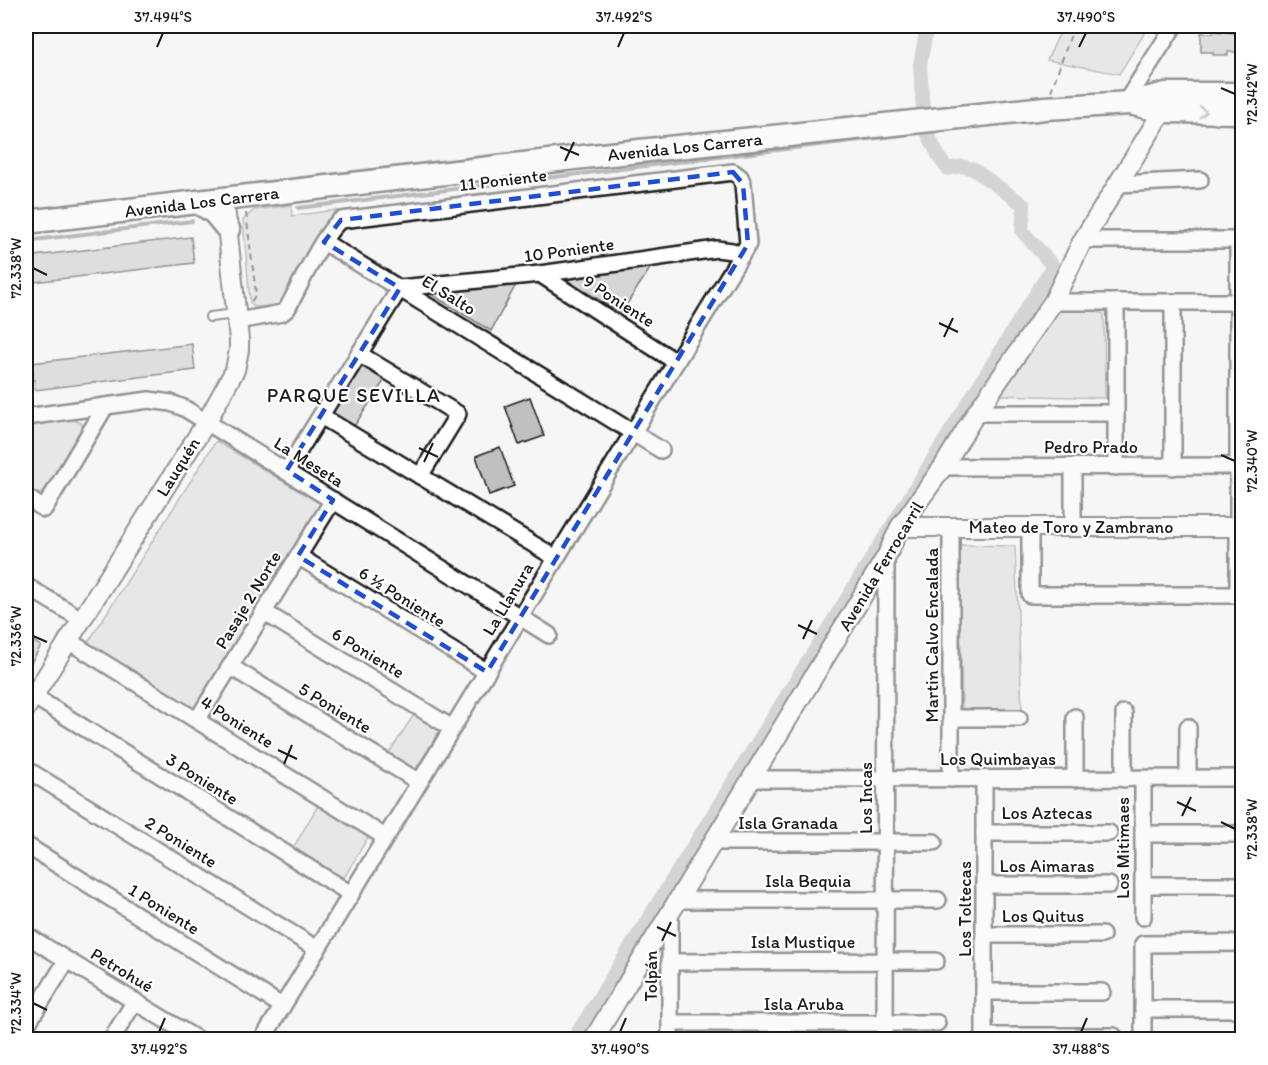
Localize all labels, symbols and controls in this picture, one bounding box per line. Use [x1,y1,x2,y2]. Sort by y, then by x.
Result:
text: 37.494°S [134,8,192,26]
text: 37.492°S [596,8,652,26]
text: 37.490°S [1057,8,1115,26]
text: 72.342°W [1243,63,1261,125]
one-way arrow [1198,105,1207,118]
street label: Avenida Los Carrera [607,128,764,166]
street label: 11 Poniente [458,164,548,196]
street label: Avenida Los Carrera [123,182,281,222]
street label: 10 Poniente [522,233,616,267]
text: 72.338°W [7,237,25,298]
street label: El Salto [418,270,480,320]
street label: 9 Poniente [579,270,659,332]
district label: PARQUE SEVILLA [267,383,441,407]
text: 72.340°W [1243,429,1261,492]
street label: La Meseta [270,432,349,492]
street label: Lauquén [151,433,205,501]
street label: Pedro Prado [1044,436,1138,458]
street label: Avenida Ferrocarril [834,497,928,635]
street label: Mateo de Toro y Zambrano [969,516,1173,538]
street label: Pasaje 2 Norte [210,547,286,653]
street label: Martin Calvo Encalada [921,547,943,722]
street label: La Llanura [478,558,539,640]
street label: 6 ½ Poniente [355,562,449,632]
text: 72.336°W [7,606,25,666]
street label: 6 Poniente [328,623,408,683]
street label: 5 Poniente [295,678,375,738]
street label: 4 Poniente [196,691,278,753]
street label: 3 Poniente [162,748,242,810]
street label: Los Quimbayas [940,748,1056,770]
street label: Los Incas [855,762,877,834]
street label: Los Mitimaes [1112,797,1134,899]
text: 72.338°W [1243,798,1261,859]
street label: Los Aztecas [1001,802,1093,824]
street label: 2 Poniente [141,811,221,873]
street label: Isla Granada [738,812,839,834]
street label: Los Aimaras [1000,855,1094,877]
street label: Los Toltecas [954,861,976,957]
street label: Isla Bequia [765,870,851,892]
street label: 1 Poniente [124,879,204,939]
street label: Los Quitus [1002,905,1084,927]
street label: Isla Mustique [751,931,855,953]
street label: Petrohué [87,943,157,997]
street label: Tolpán [640,950,662,1002]
text: 72.334°W [7,972,25,1034]
street label: Isla Aruba [764,993,845,1015]
text: 37.492°S [131,1040,187,1058]
text: 37.490°S [591,1040,649,1058]
text: 37.488°S [1052,1040,1110,1058]

